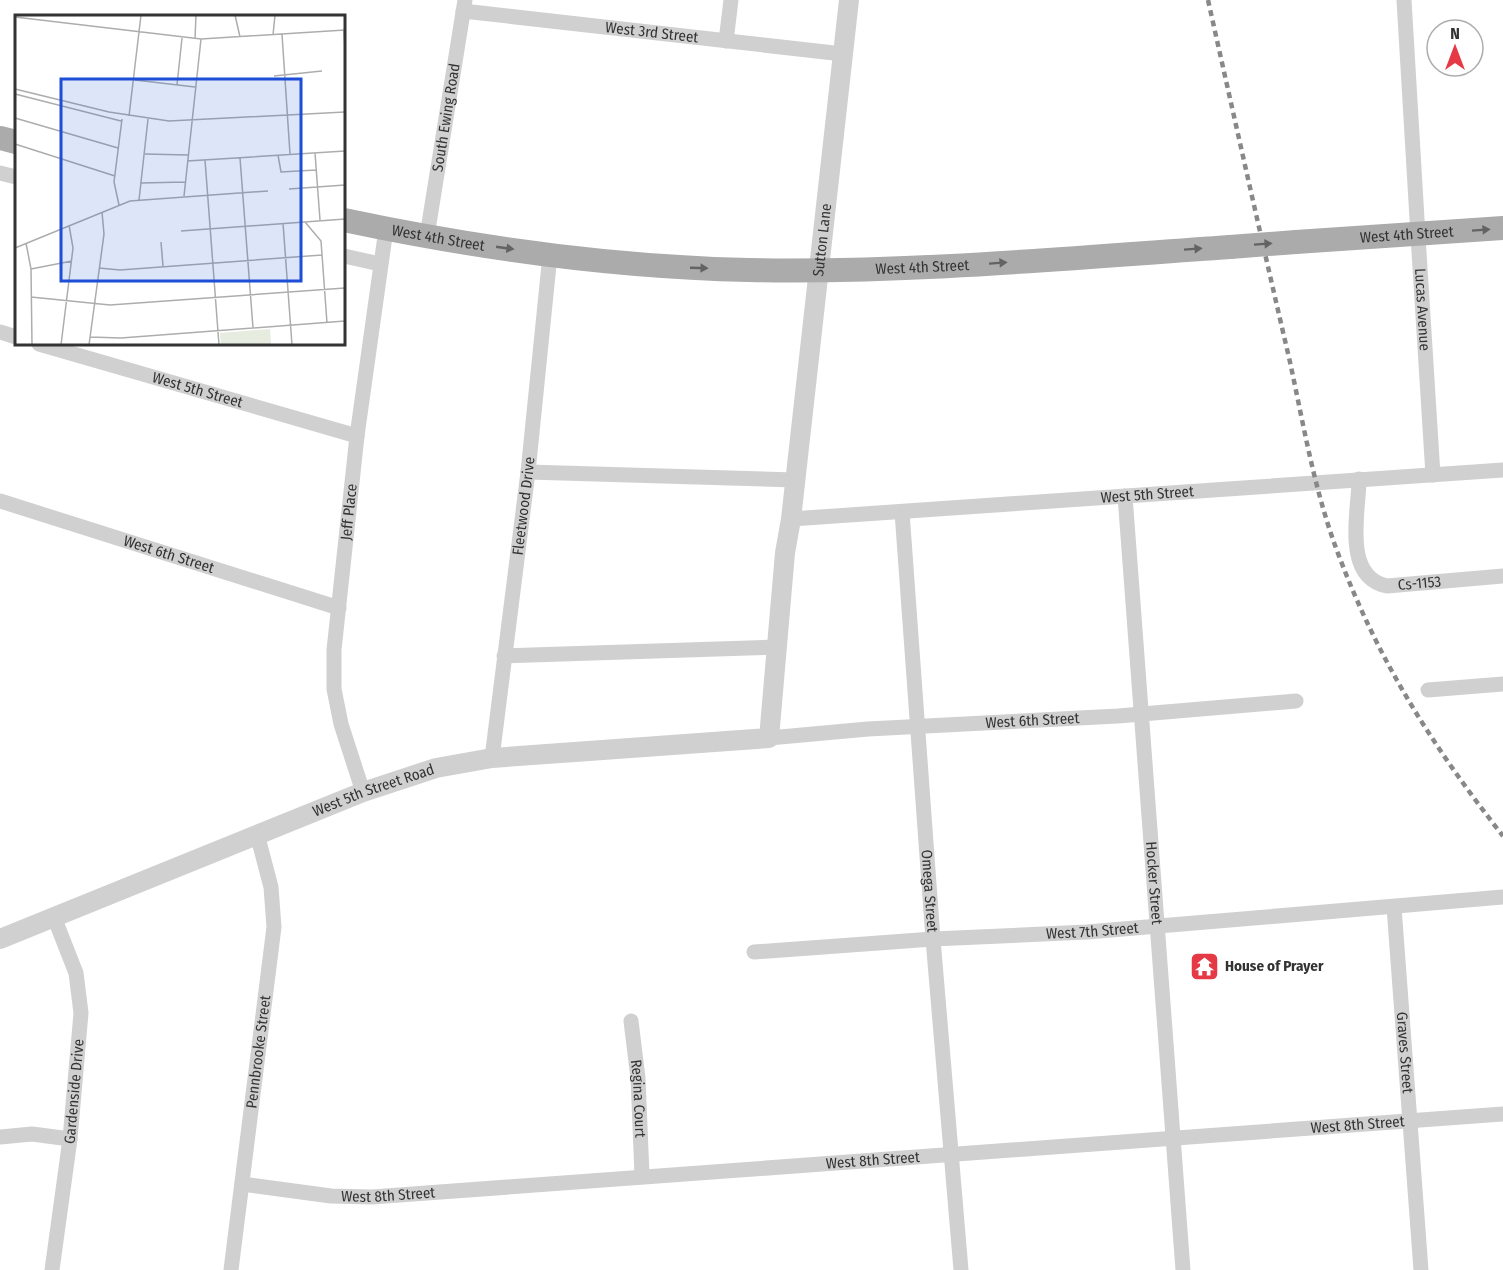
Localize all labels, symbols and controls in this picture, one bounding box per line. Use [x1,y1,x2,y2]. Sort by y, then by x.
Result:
inset map [15,15,345,345]
street label: West 3rd Street [604,18,699,47]
north arrow [1425,18,1485,78]
text: N [1450,24,1460,43]
street label: South Ewing Road [428,62,464,173]
street label: Sutton Lane [809,203,835,278]
street label: West 4th Street [390,221,486,255]
street label: West 4th Street [1359,222,1454,247]
one-way arrow [1471,225,1490,234]
one-way arrow [1254,240,1273,249]
one-way arrow [495,243,514,252]
one-way arrow [1183,245,1202,254]
street label: West 4th Street [875,256,970,278]
one-way arrow [989,259,1008,268]
one-way arrow [689,263,708,272]
street label: Lucas Avenue [1411,268,1434,351]
street label: West 5th Street [150,368,245,412]
street label: Fleetwood Drive [509,456,538,556]
street label: West 5th Street [1100,482,1194,507]
street label: Jeff Place [337,483,361,541]
street label: West 6th Street [121,532,216,577]
street label: Cs-1153 [1397,572,1442,594]
street label: West 6th Street [985,709,1080,732]
street label: West 5th Street Road [310,760,436,820]
street label: Hocker Street [1142,841,1166,925]
street label: Omega Street [918,849,942,933]
street label: West 7th Street [1046,919,1139,943]
temple icon: House of Prayer [1188,950,1220,982]
place label: House of Prayer [1225,957,1324,975]
street label: Pennbrooke Street [242,994,274,1109]
street label: Graves Street [1393,1011,1417,1094]
street label: Gardenside Drive [60,1038,88,1145]
street label: Regina Court [627,1058,649,1138]
street label: West 8th Street [1310,1112,1405,1137]
street label: West 8th Street [825,1148,921,1173]
street label: West 8th Street [341,1183,436,1206]

